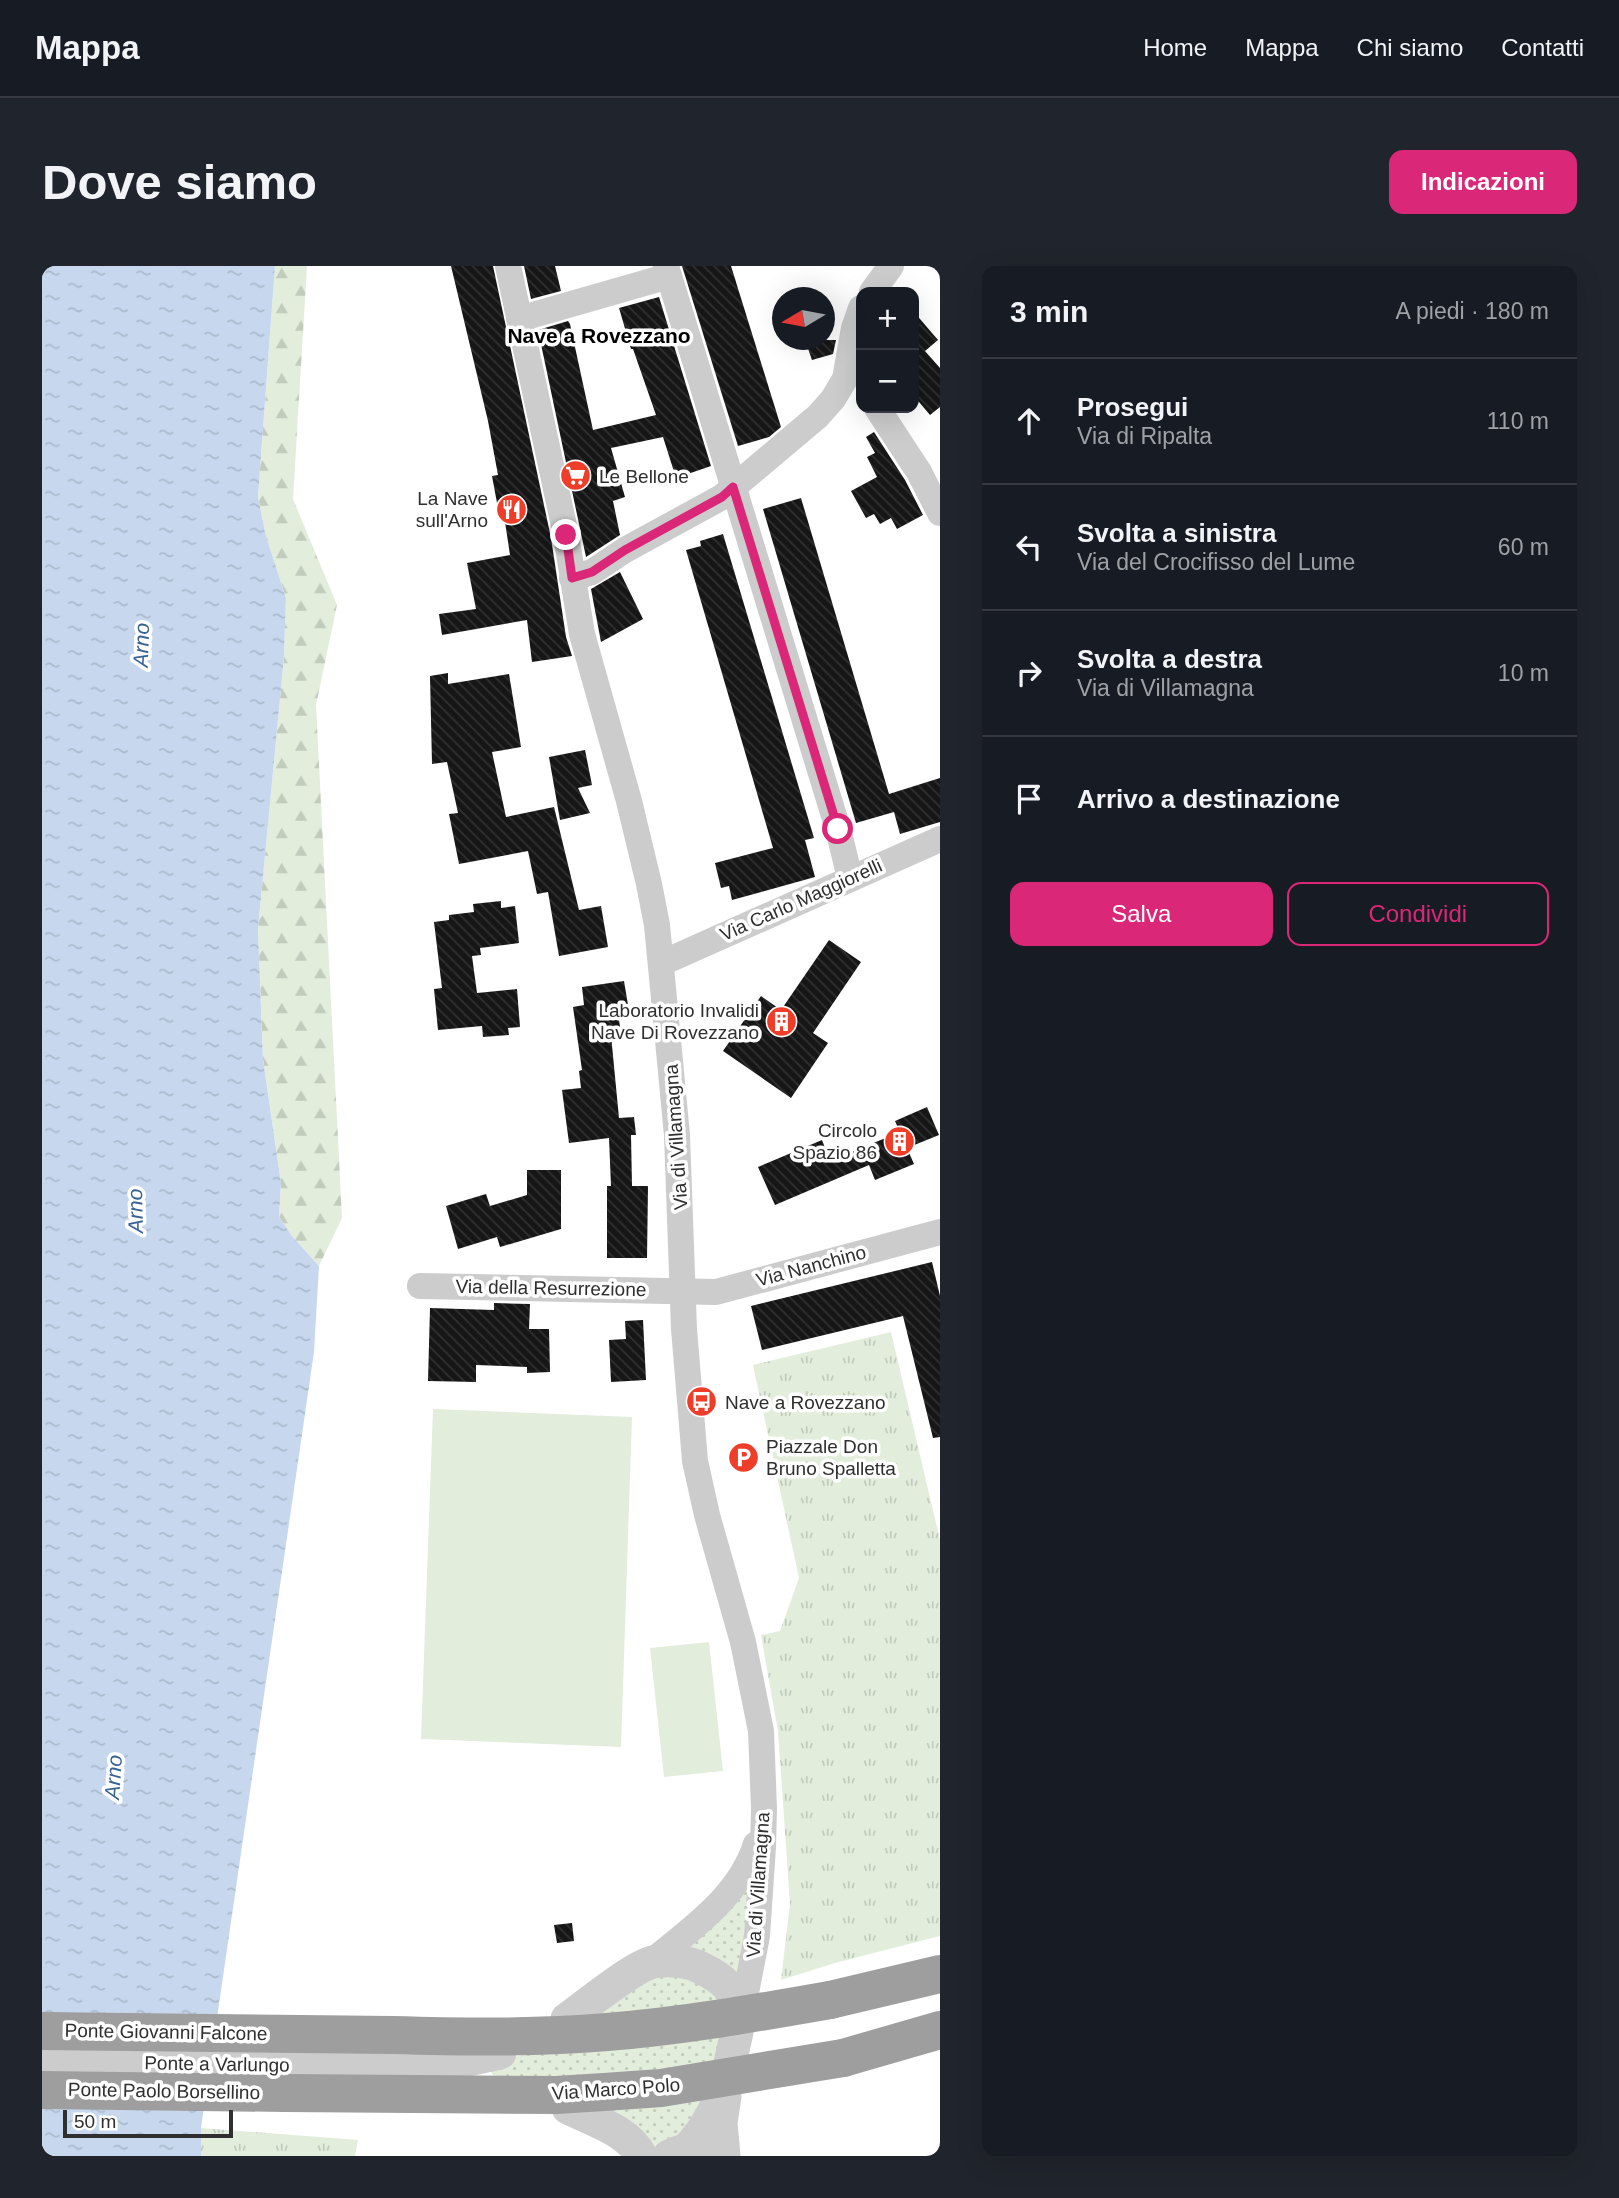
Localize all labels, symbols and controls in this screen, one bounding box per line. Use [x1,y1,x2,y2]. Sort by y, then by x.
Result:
text: Mappa [35,29,140,66]
text: Home [1143,34,1207,61]
text: Mappa [1245,34,1319,61]
text: Chi siamo [1357,34,1463,61]
text: Contatti [1501,34,1584,61]
button: Indicazioni [1389,150,1577,214]
text: Dove siamo [42,155,317,209]
north arrow [772,287,835,350]
map controls [856,287,919,413]
button: + [856,287,919,350]
text: 3 min [1010,295,1088,328]
text: A piedi · 180 m [1396,298,1549,324]
district label: Nave a Rovezzano [507,324,691,347]
button: − [856,350,919,413]
text: Prosegui [1077,392,1188,422]
icon: ahead [1010,402,1048,440]
text: 110 m [1487,408,1549,434]
text: Via di Ripalta [1077,423,1212,449]
supermarket icon: Le Bellone [559,459,593,493]
place label: Le Bellone [599,466,689,487]
place label: La Nave sull'Arno [416,488,488,531]
restaurant icon: La Nave sull'Arno [494,492,528,526]
text: Svolta a sinistra [1077,518,1276,548]
route end [550,519,581,550]
icon: left [1010,528,1048,566]
text: 60 m [1498,534,1549,560]
text: Via del Crocifisso del Lume [1077,549,1355,575]
water label: Arno [129,622,153,670]
text: Svolta a destra [1077,644,1262,674]
icon: right [1010,654,1048,692]
text: 10 m [1498,660,1549,686]
text: Via di Villamagna [1077,675,1254,701]
icon: arrive [1010,780,1048,818]
text: Arrivo a destinazione [1077,784,1340,814]
route start [822,813,853,844]
street label: Via Carlo Maggiorelli [717,855,885,945]
button: Salva [1010,882,1273,946]
button: Condividi [1287,882,1549,946]
place label: Laboratorio Invalidi Nave Di Rovezzano [591,1000,759,1043]
building icon: Laboratorio Invalidi Nave Di Rovezzano [765,1004,799,1038]
street label: Via di Villamagna [660,1063,692,1211]
place label: Circolo Spazio 86 [792,1120,877,1163]
building icon: Circolo Spazio 86 [883,1124,917,1158]
water label: Arno [123,1188,147,1235]
street label: Via Nanchino [754,1241,868,1291]
street label: Via della Resurrezione [455,1276,647,1300]
bus stop icon: Nave a Rovezzano [685,1385,719,1419]
place label: Nave a Rovezzano [725,1392,886,1413]
place label: Piazzale Don Bruno Spalletta [766,1436,896,1479]
parking icon: Piazzale Don Bruno Spalletta [726,1440,760,1474]
water label: Arno [100,1754,126,1802]
street label: Via di Villamagna [742,1811,774,1959]
street label: Ponte Giovanni Falcone [64,2020,268,2044]
street label: Ponte a Varlungo [144,2052,290,2076]
street label: Via Marco Polo [551,2074,681,2104]
street label: Ponte Paolo Borsellino [68,2079,260,2103]
scale bar [63,2107,233,2139]
text: 50 m [74,2111,116,2132]

